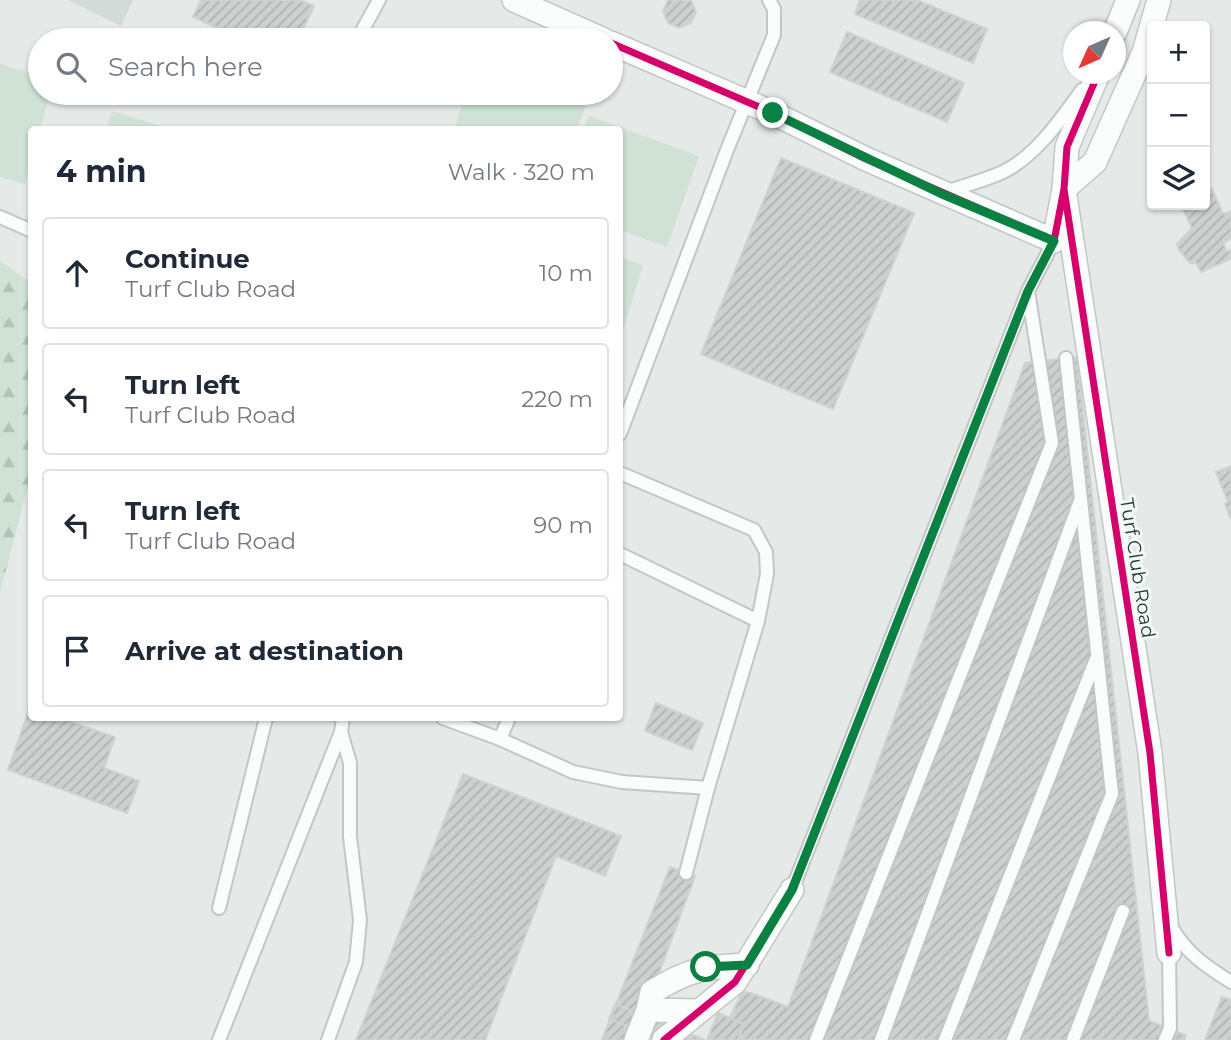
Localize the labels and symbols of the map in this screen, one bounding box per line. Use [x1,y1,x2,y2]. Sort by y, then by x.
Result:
north arrow [1063,21,1126,84]
route end [757,97,788,128]
street label: Turf Club Road [1115,496,1160,640]
route start [690,951,721,982]

